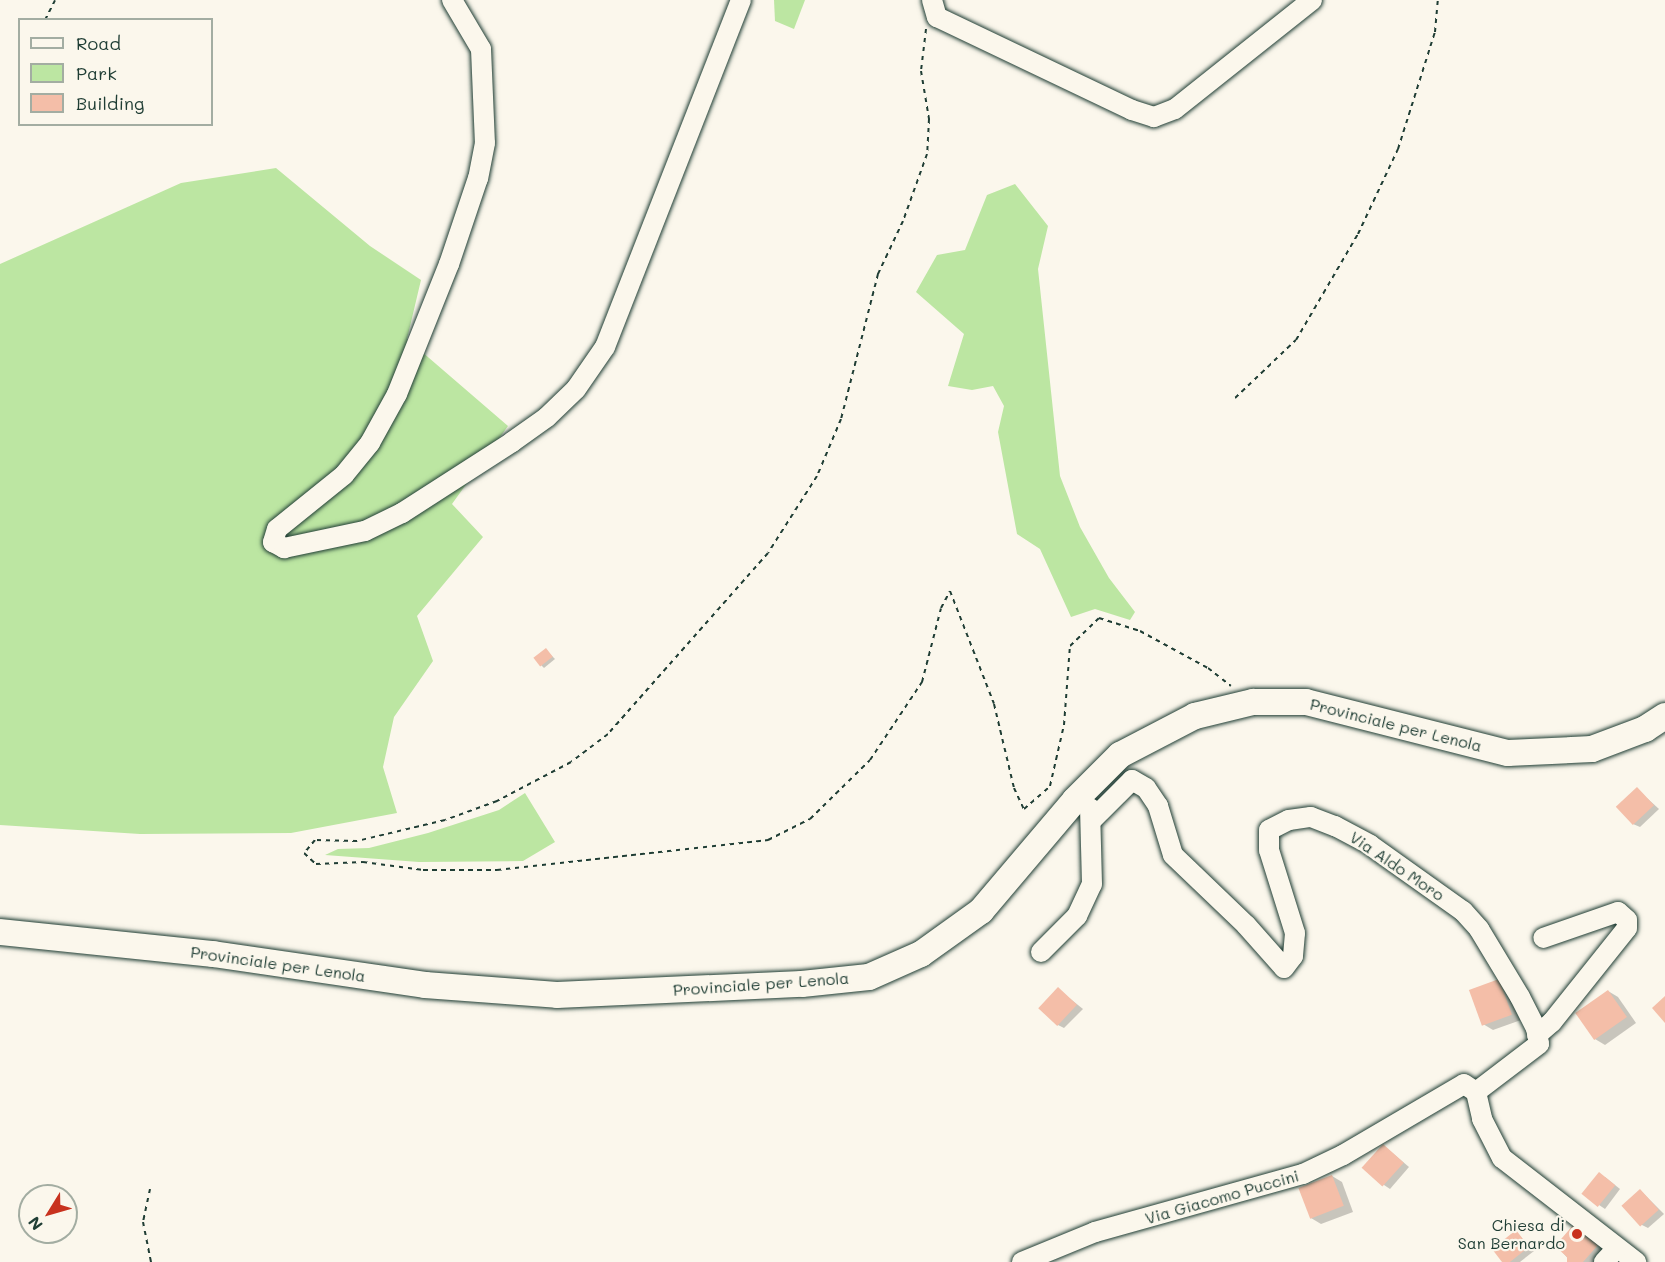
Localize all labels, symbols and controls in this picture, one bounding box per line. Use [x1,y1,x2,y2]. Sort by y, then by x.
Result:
legend [18,18,213,126]
text: Road [76,31,121,55]
text: Park [76,61,117,85]
text: Building [76,91,144,115]
street label: Provinciale per Lenola [1308,694,1484,756]
street label: Via Aldo Moro [1346,827,1448,905]
street label: Provinciale per Lenola [189,942,367,986]
street label: Provinciale per Lenola [672,968,850,1000]
street label: Via Giacomo Puccini [1143,1166,1301,1228]
north arrow [18,1184,78,1244]
text: N [23,1213,47,1235]
place label: Chiesa di San Bernardo [1458,1215,1565,1253]
marker: Chiesa di San Bernardo [1570,1227,1584,1241]

